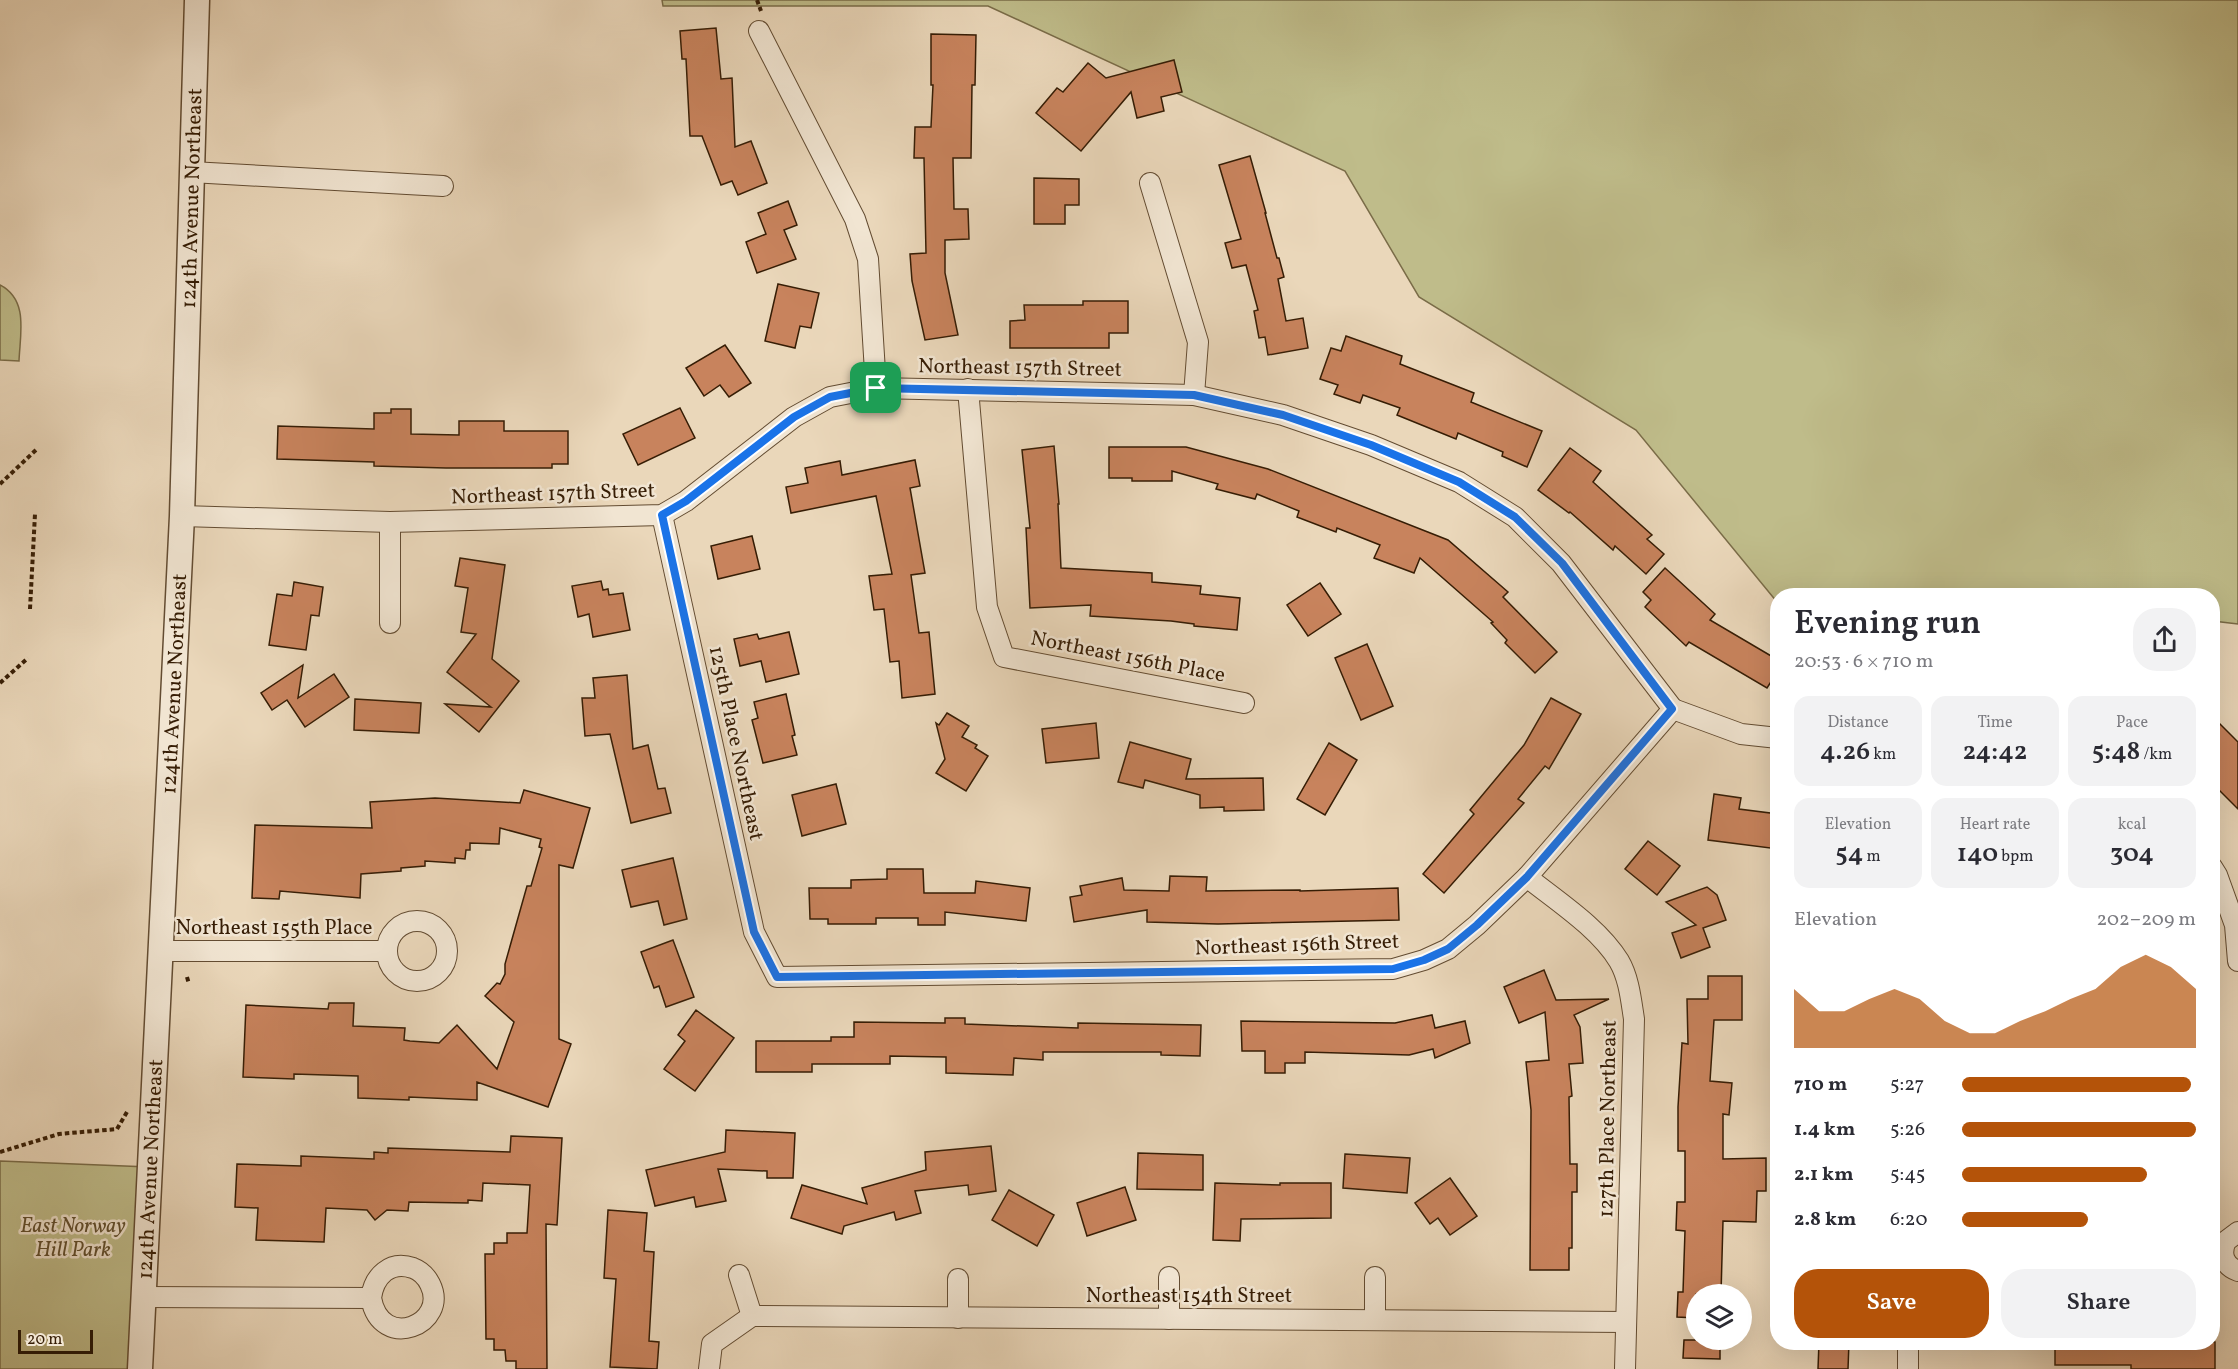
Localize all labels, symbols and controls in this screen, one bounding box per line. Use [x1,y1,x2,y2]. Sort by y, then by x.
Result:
street label: 124th Avenue Northeast [175,87,210,309]
street label: Northeast 157th Street [918,352,1122,385]
pin [850,362,901,413]
icon: arrive [859,371,892,404]
street label: Northeast 157th Street [451,476,655,513]
street label: 124th Avenue Northeast [155,573,195,795]
text: Evening run [1794,602,1981,648]
button: share [2133,608,2196,671]
street label: Northeast 156th Place [1028,624,1228,691]
street label: 125th Place Northeast [701,643,770,843]
text: 20:53 · 6 × 710 m [1794,648,1933,676]
text: Distance [1827,712,1889,734]
text: Time [1977,712,2013,734]
text: Pace [2116,712,2148,734]
text: 4.26 [1820,734,1870,770]
text: 24:42 [1962,734,2028,770]
text: 5:48 [2092,734,2140,770]
text: km [1870,744,1896,766]
text: /km [2140,744,2172,766]
text: Elevation [1825,814,1891,836]
text: Heart rate [1960,814,2030,836]
text: kcal [2118,814,2146,836]
text: 54 [1835,836,1863,872]
text: 140 [1957,836,1998,872]
text: 304 [2110,836,2154,872]
text: m [1863,846,1881,868]
text: bpm [1998,846,2033,868]
text: Elevation [1794,906,1877,934]
text: 202–209 m [2097,906,2196,934]
street label: Northeast 155th Place [175,914,373,943]
street label: Northeast 156th Street [1194,927,1400,964]
street label: 127th Place Northeast [1592,1020,1625,1218]
street label: 124th Avenue Northeast [131,1058,171,1280]
text: 710 m [1794,1071,1847,1099]
text: 5:27 [1890,1071,1924,1099]
text: 1.4 km [1794,1116,1855,1144]
text: 5:26 [1890,1116,1925,1144]
text: 2.1 km [1794,1161,1854,1189]
text: 5:45 [1890,1161,1925,1189]
text: 2.8 km [1794,1206,1856,1234]
text: 6:20 [1890,1206,1927,1234]
park label: East Norway Hill Park [20,1212,126,1265]
button: Save [1794,1269,1989,1338]
button: Share [2001,1269,2196,1338]
street label: Northeast 154th Street [1086,1282,1292,1311]
map controls [1686,1284,1752,1350]
button: layers [1686,1284,1752,1350]
scale bar [18,1327,93,1354]
text: 20 m [27,1329,62,1351]

